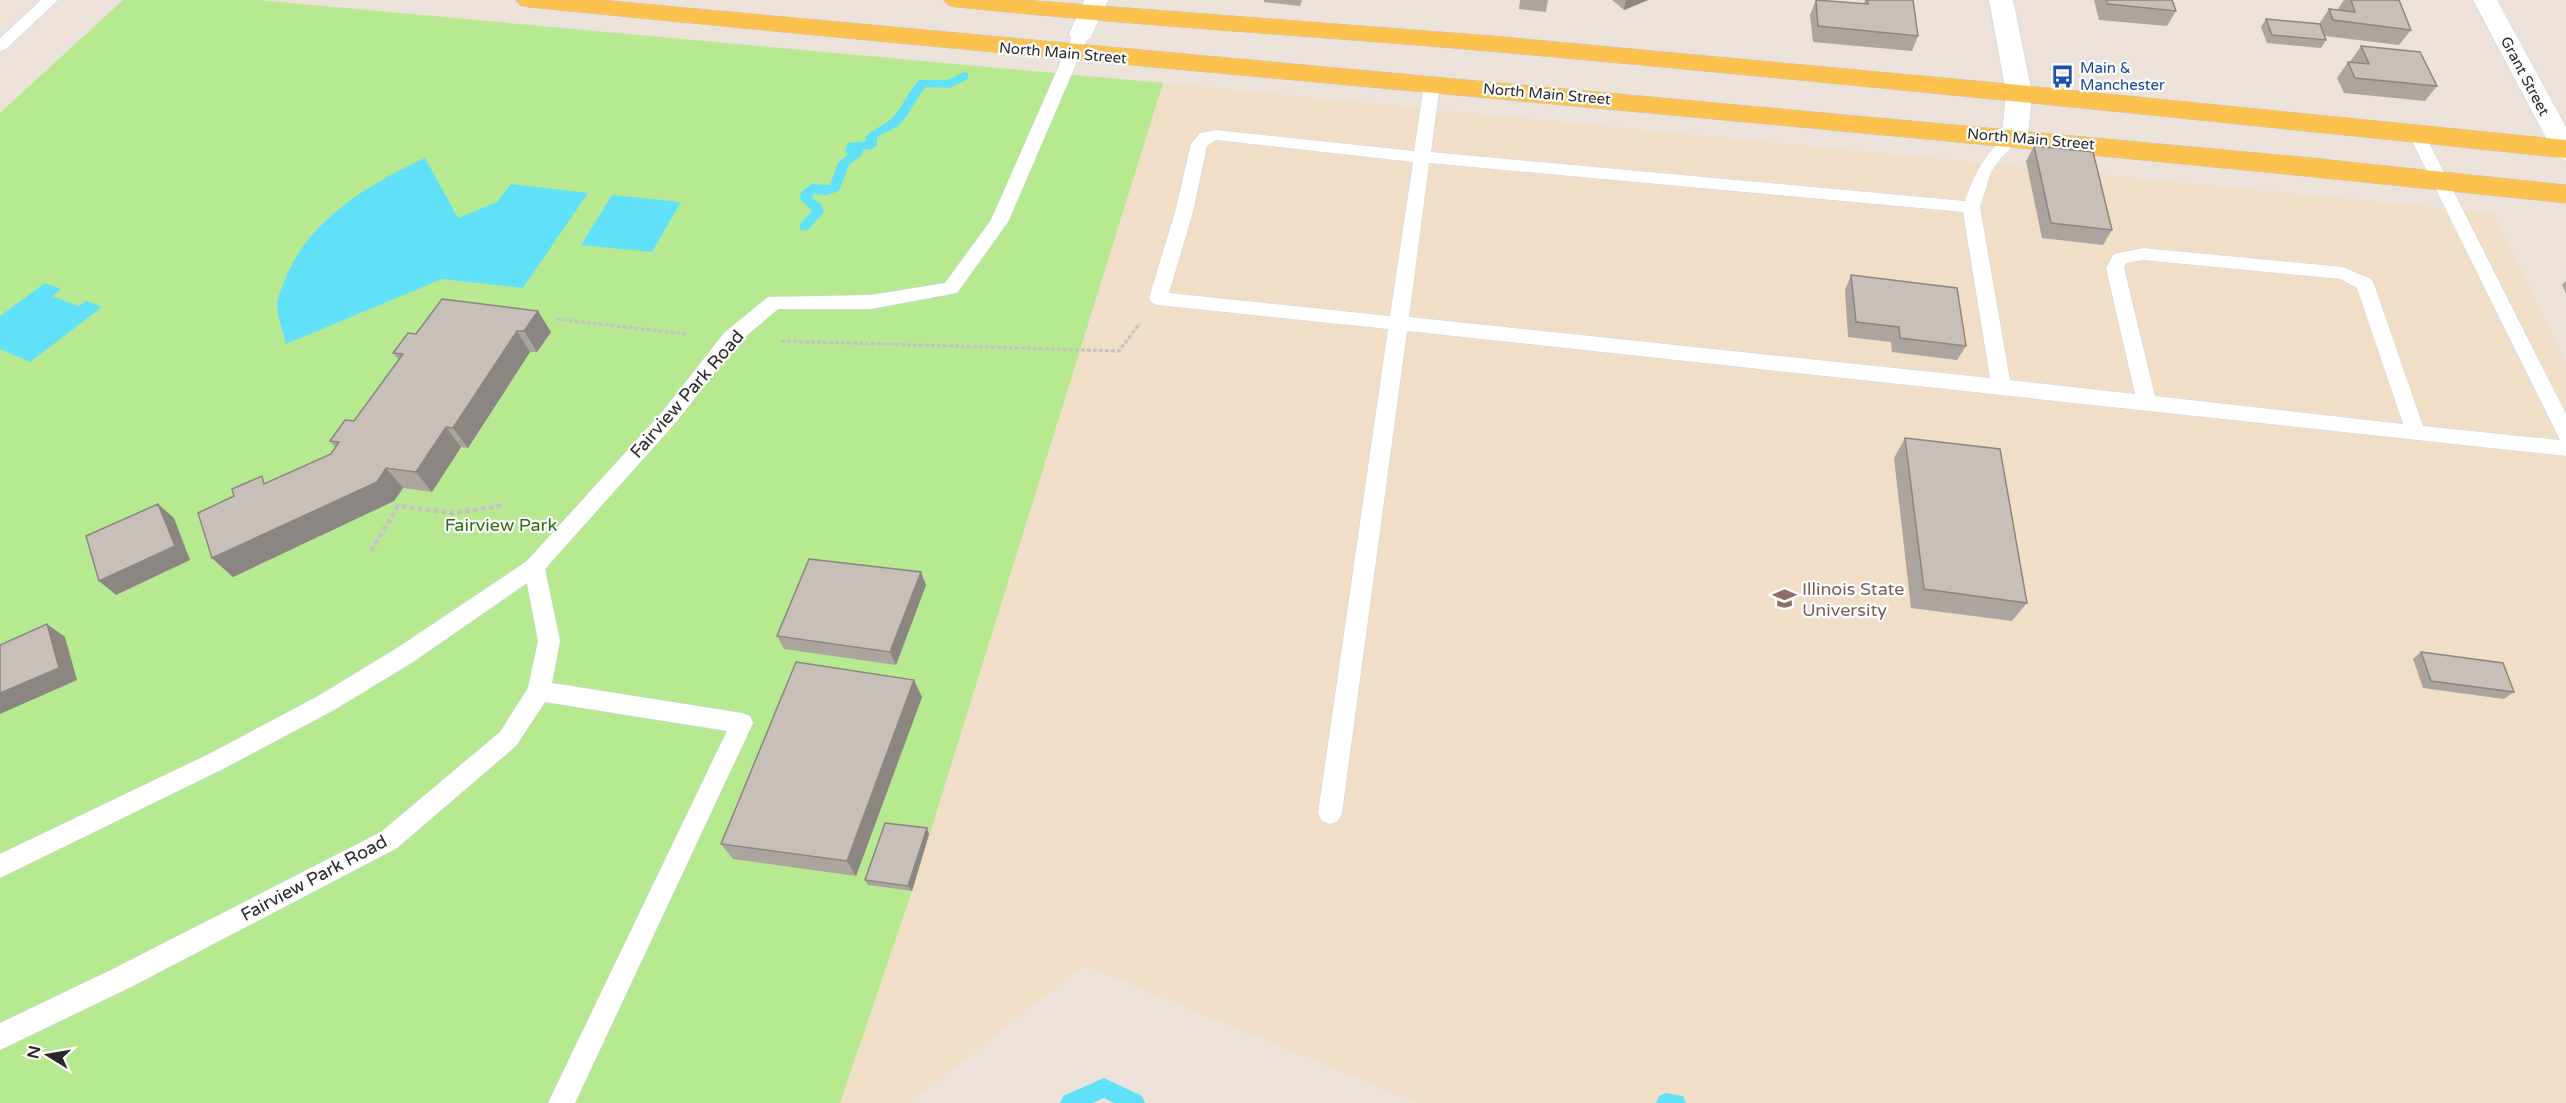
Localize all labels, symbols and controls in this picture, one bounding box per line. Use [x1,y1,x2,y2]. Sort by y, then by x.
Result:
street label: Grant Street [2497,33,2553,119]
street label: North Main Street [998,38,1128,68]
place label: Main & Manchester [2080,59,2165,94]
bus stop icon: Main & Manchester [2049,64,2075,90]
street label: North Main Street [1482,79,1612,109]
street label: North Main Street [1966,124,2096,154]
street label: Fairview Park Road [625,325,749,463]
park label: Fairview Park [445,514,557,536]
place label: Illinois State University [1802,578,1905,621]
school or university icon: Illinois State University [1771,586,1797,612]
street label: Fairview Park Road [237,830,391,926]
north arrow [18,1025,78,1085]
text: N [23,1044,45,1061]

